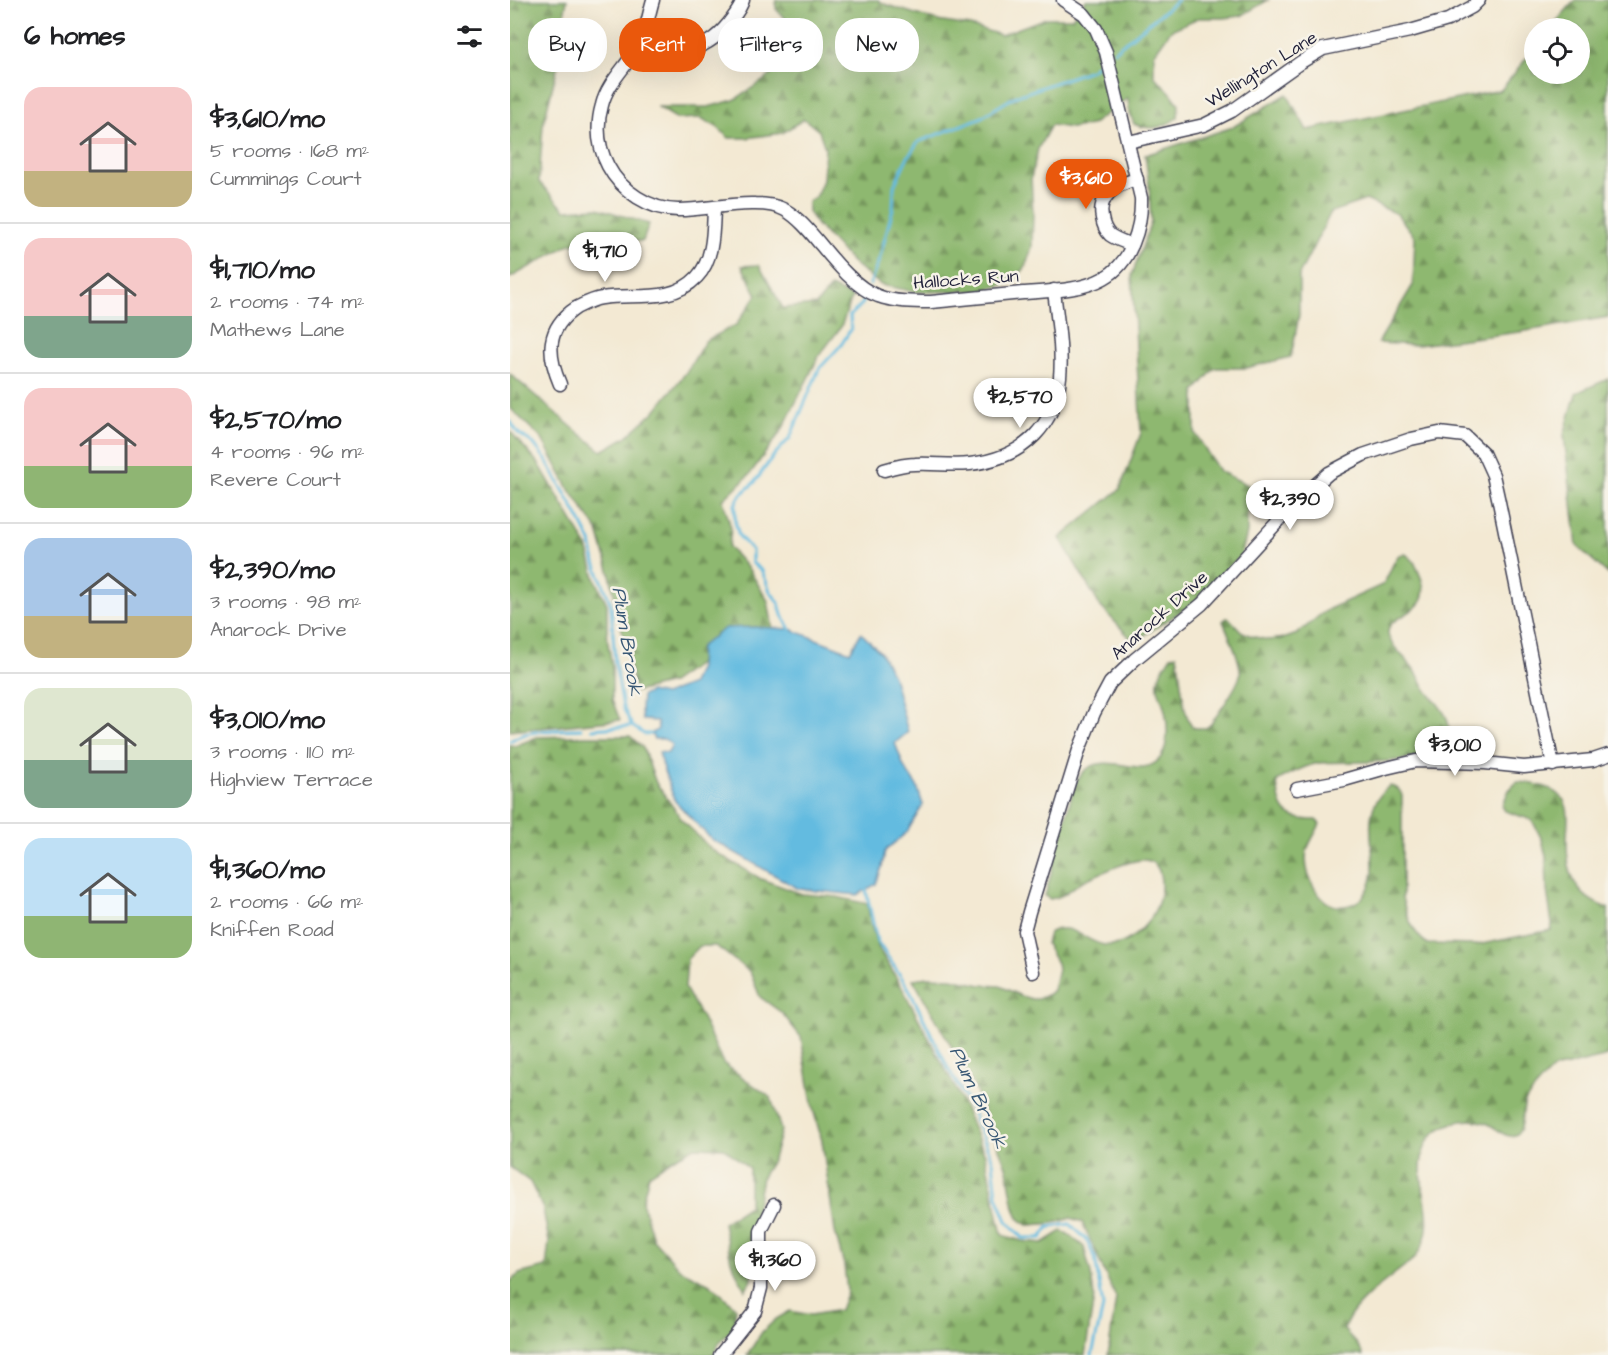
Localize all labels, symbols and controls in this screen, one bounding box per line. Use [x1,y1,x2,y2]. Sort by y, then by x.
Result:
text: 6 homes [24,18,126,54]
chip: Buy [528,18,607,72]
chip: Rent [619,18,706,72]
chip: Filters [718,18,823,72]
chip: New [835,18,919,72]
map controls [1524,18,1590,84]
button: locate [1524,18,1590,84]
icon: filters [453,20,486,53]
street label: Wellington Lane [1201,25,1323,115]
text: $3,610/mo [210,101,325,137]
icon: home [72,111,144,183]
text: 5 rooms · 168 m² [210,137,369,165]
pin: $3,610 [1037,159,1135,210]
text: $3,610 [1060,164,1112,192]
text: Cummings Court [210,165,362,193]
pin: $1,710 [556,232,654,283]
text: $1,710 [583,237,627,265]
text: $1,710/mo [210,252,315,288]
icon: home [72,262,144,334]
street label: Hallocks Run [913,263,1020,296]
text: 2 rooms · 74 m² [210,288,364,316]
text: Mathews Lane [210,316,345,344]
pin: $2,570 [971,378,1069,429]
text: $2,570 [987,383,1053,411]
text: $2,570/mo [210,402,341,438]
icon: home [72,412,144,484]
text: 4 rooms · 96 m² [210,438,365,466]
text: Revere Court [210,466,341,494]
pin: $2,390 [1241,480,1339,531]
text: $2,390 [1260,485,1320,513]
text: $2,390/mo [210,552,335,588]
icon: home [72,562,144,634]
street label: Anarock Drive [1105,565,1214,666]
water label: Plum Brook [605,585,650,698]
text: 3 rooms · 98 m² [210,588,362,616]
text: Anarock Drive [210,616,346,644]
text: $3,010/mo [210,702,325,738]
icon: home [72,712,144,784]
pin: $3,010 [1406,726,1504,777]
text: $3,010 [1429,731,1481,759]
text: 3 rooms · 110 m² [210,738,355,766]
text: Highview Terrace [210,766,373,794]
text: $1,360/mo [210,852,325,888]
icon: home [72,862,144,934]
text: 2 rooms · 66 m² [210,888,364,916]
text: Kniffen Road [210,916,334,944]
water label: Plum Brook [942,1042,1014,1154]
pin: $1,360 [726,1241,824,1292]
text: $1,360 [749,1246,801,1274]

